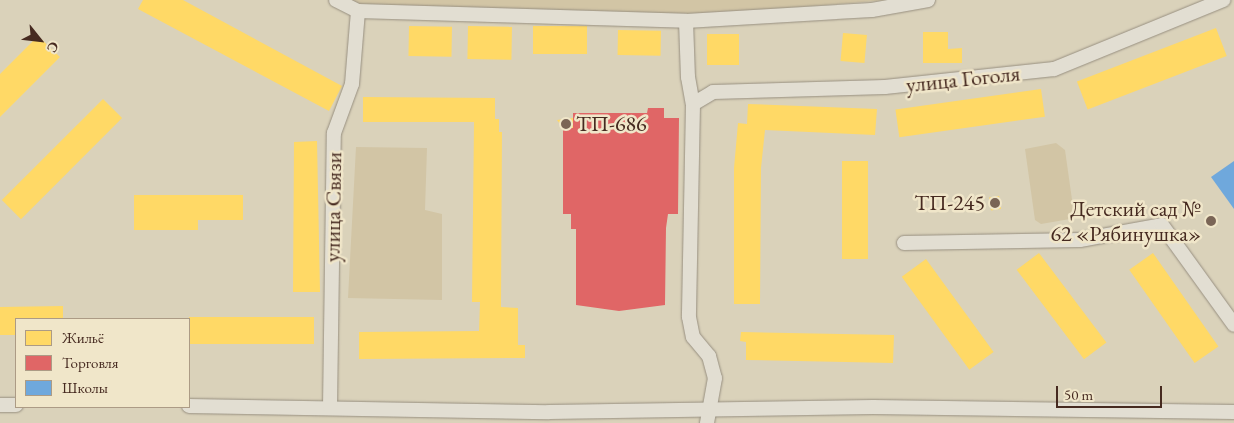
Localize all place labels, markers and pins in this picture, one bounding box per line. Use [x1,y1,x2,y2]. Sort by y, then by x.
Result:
place label: ТП-686 [576,111,647,137]
marker: ТП-686 [560,118,572,130]
place label: ТП-245 [914,190,985,216]
place label: Детский сад № 62 «Рябинушка» [1051,195,1201,246]
marker: ТП-245 [989,197,1001,209]
marker: Детский сад № 62 «Рябинушка» [1205,215,1217,227]

